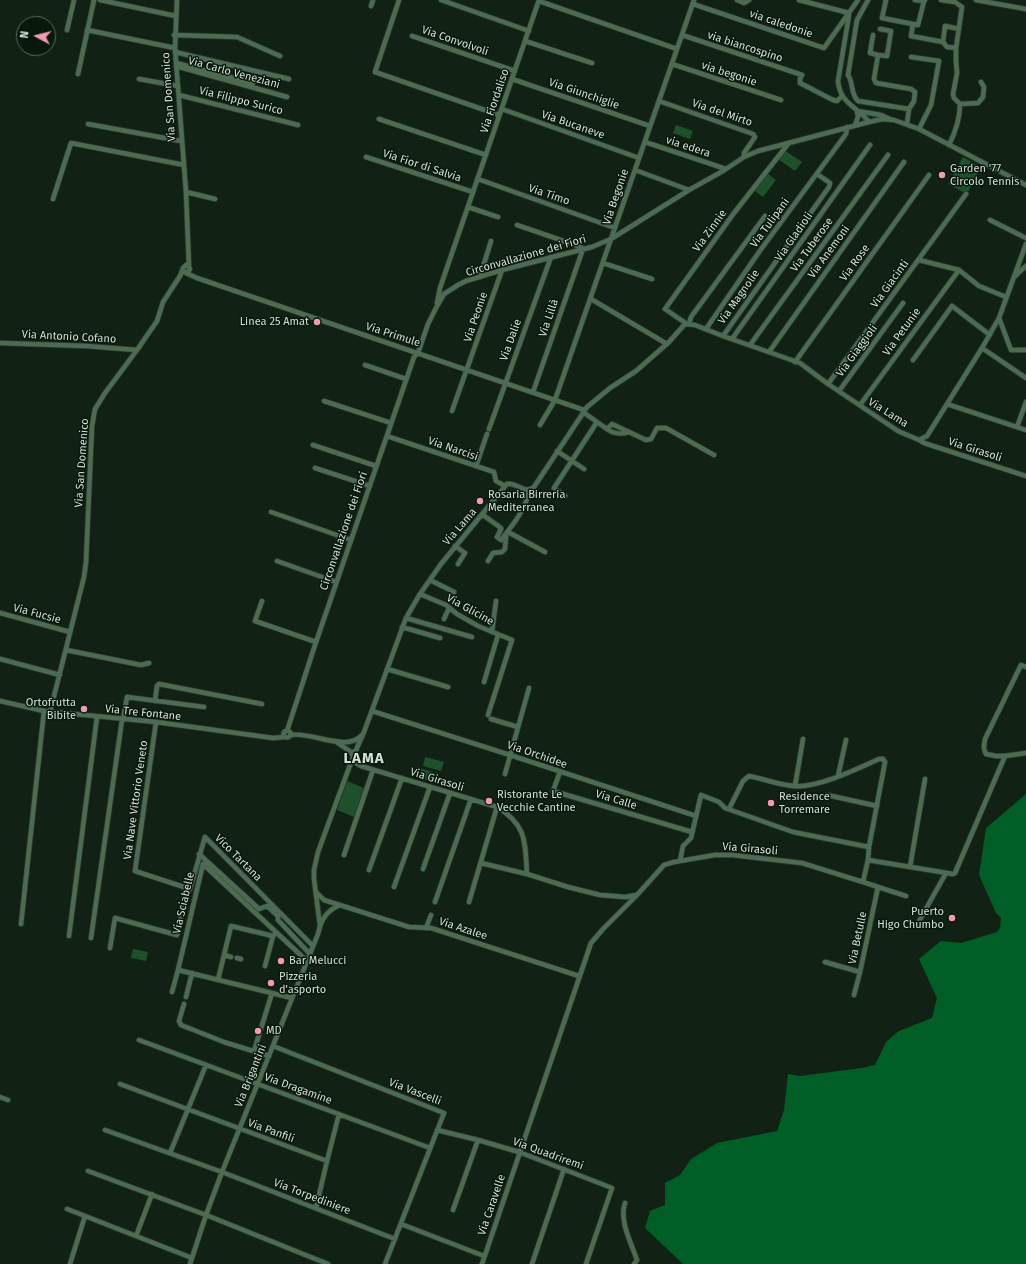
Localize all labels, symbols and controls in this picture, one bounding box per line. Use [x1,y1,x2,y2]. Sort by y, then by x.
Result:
street label: via caledonie [748,7,814,41]
north arrow [16,16,56,56]
street label: Via Convolvoli [420,23,490,59]
street label: via biancospino [706,29,784,65]
text: N [18,30,31,39]
street label: Via San Domenico [159,52,179,142]
street label: Via Carlo Veneziani [187,54,281,92]
street label: via begonie [700,59,758,89]
street label: Via Fiordaliso [478,67,512,135]
street label: Via Giunchiglie [547,76,621,112]
street label: Via Filippo Surico [198,84,284,118]
street label: Via del Mirto [690,97,754,129]
street label: Via Bucaneve [540,108,606,142]
street label: via edera [664,134,712,160]
street label: Via Fior di Salvia [381,147,463,185]
place label: Garden '77 Circolo Tennis [950,162,1019,188]
street label: Via Begonie [600,167,632,227]
marker: Garden '77 Circolo Tennis [937,170,947,180]
street label: Via Timo [527,182,571,208]
street label: Via Tulipani [748,196,792,250]
street label: Via Zinnie [690,207,730,255]
street label: Via Gladioli [772,210,816,264]
street label: Via Tuberose [788,215,836,275]
street label: Via Anemoni [805,223,853,281]
street label: Circonvallazione dei Fiori [464,232,588,280]
street label: Via Rose [837,242,873,284]
street label: Via Giacinti [868,257,912,311]
street label: Via Magnolie [715,267,763,327]
street label: Via Peonie [461,290,491,344]
street label: Via Lillà [536,297,562,339]
street label: Via Petunie [880,305,924,359]
place label: Linea 25 Amat [240,315,309,329]
marker: Linea 25 Amat [312,317,322,327]
street label: Via Dalie [497,317,525,363]
street label: Via Primule [364,320,422,350]
street label: Via Giaggioli [834,322,880,380]
street label: Via Antonio Cofano [21,328,117,346]
street label: Via Lama [865,396,911,430]
street label: Via San Domenico [72,418,92,508]
street label: Via Narcisi [426,434,480,464]
street label: Via Girasoli [946,435,1004,465]
street label: Circonvallazione dei Fiori [317,470,371,592]
place label: Rosaria Birreria Mediterranea [488,488,565,514]
marker: Rosaria Birreria Mediterranea [475,496,485,506]
street label: Via Lama [440,506,480,548]
street label: Via Glicine [444,592,496,628]
street label: Via Fucsie [12,601,62,627]
place label: Ortofrutta Bibite [26,696,76,722]
street label: Via Tre Fontane [104,702,182,724]
marker: Ortofrutta Bibite [79,704,89,714]
street label: Via Nave Vittorio Veneto [121,739,151,861]
street label: Via Orchidee [505,739,569,771]
district label: LAMA [343,750,385,768]
street label: Via Girasoli [408,766,466,794]
street label: Via Calle [594,787,638,813]
place label: Ristorante Le Vecchie Cantine [497,788,576,814]
place label: Residence Torremare [779,790,830,816]
marker: Ristorante Le Vecchie Cantine [484,796,494,806]
marker: Residence Torremare [766,798,776,808]
street label: Vico Tartana [212,832,264,884]
street label: Via Girasoli [722,840,778,858]
street label: Via Sciabelle [170,871,198,935]
place label: Puerto Higo Chumbo [877,905,944,931]
street label: Via Betulle [846,910,870,966]
marker: Puerto Higo Chumbo [947,913,957,923]
street label: Via Azalee [437,915,489,943]
place label: Bar Melucci [289,954,346,968]
marker: Bar Melucci [276,956,286,966]
place label: Pizzeria d'asporto [279,970,326,996]
marker: Pizzeria d'asporto [266,978,276,988]
place label: MD [266,1024,282,1038]
marker: MD [253,1026,263,1036]
street label: Via Brigantini [232,1043,270,1109]
street label: Via Dragamine [262,1071,334,1107]
street label: Via Vascelli [387,1076,443,1108]
street label: Via Panfili [246,1116,296,1146]
street label: Via Quadriremi [511,1135,585,1173]
street label: Via Caravelle [475,1173,509,1237]
street label: Via Torpediniere [272,1176,352,1218]

